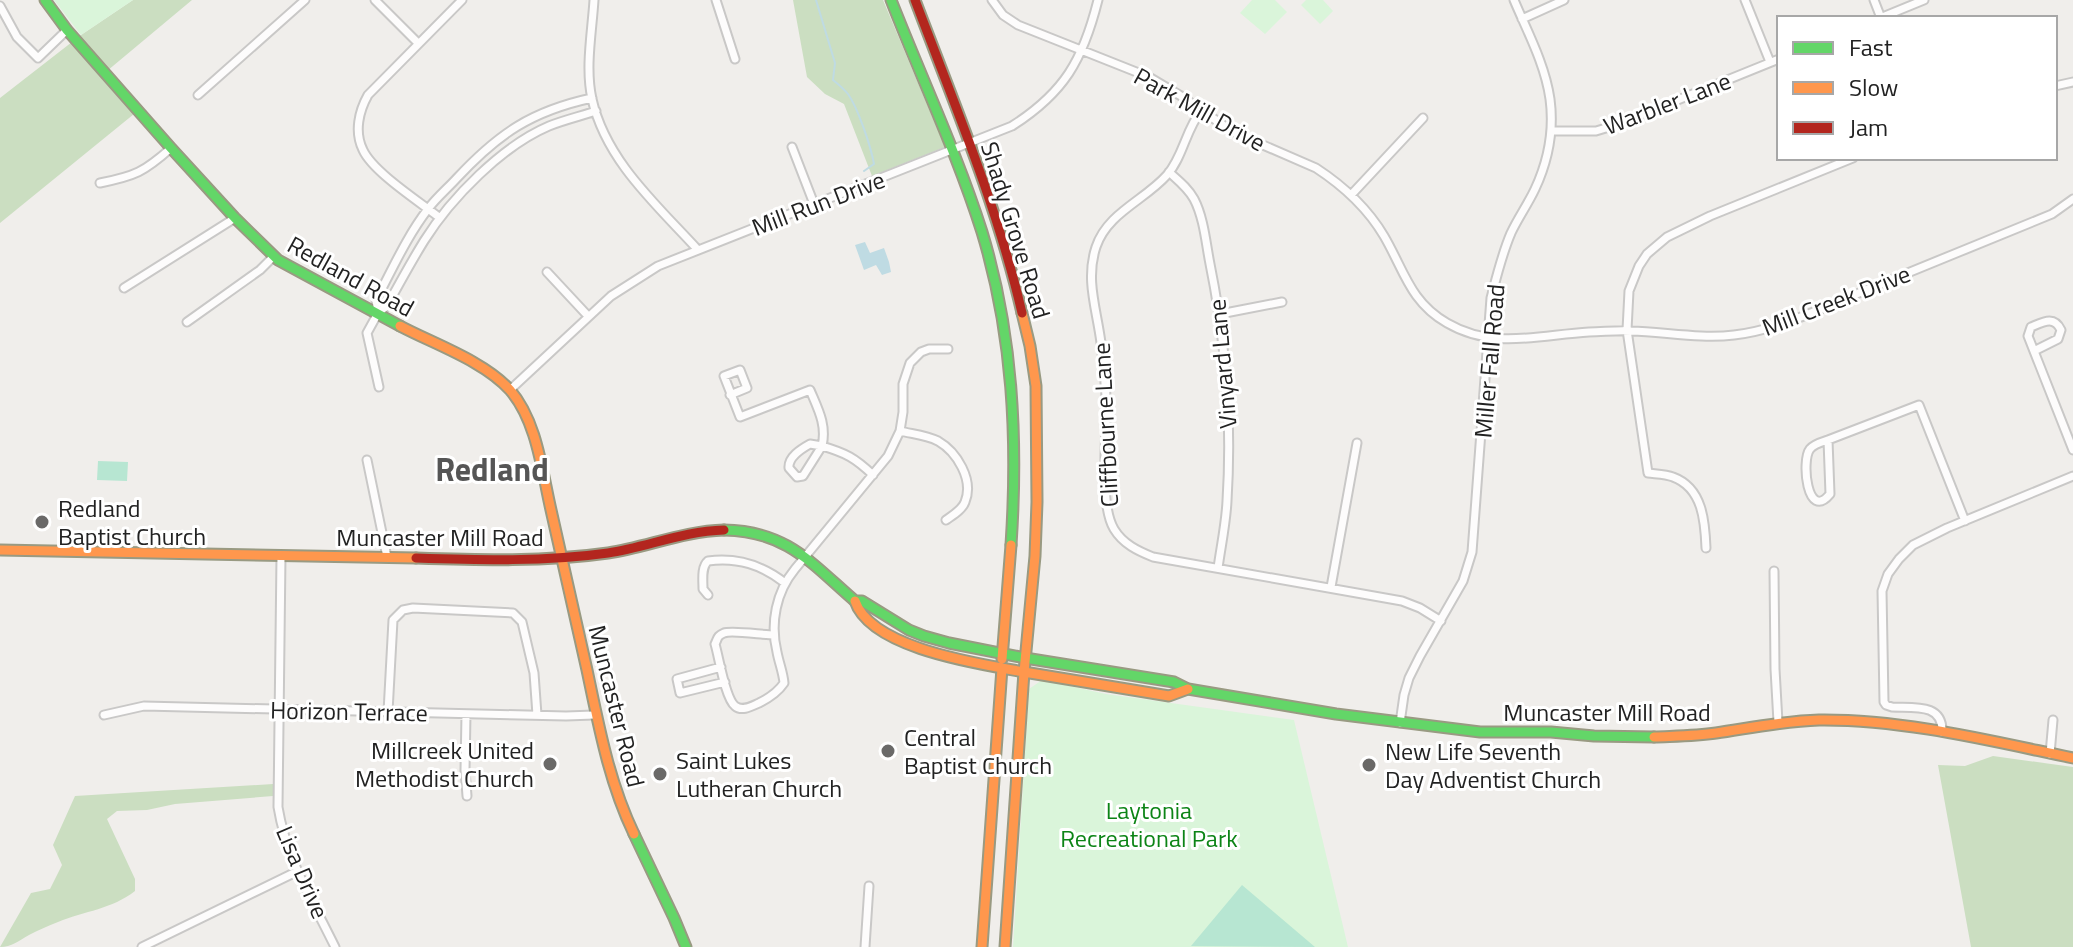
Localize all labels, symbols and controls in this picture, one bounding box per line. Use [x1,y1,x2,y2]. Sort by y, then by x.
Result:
legend [1777,16,2057,160]
text: Fast [1849,29,1893,65]
street label: Park Mill Drive [1128,58,1272,160]
street label: Warbler Lane [1598,62,1736,144]
text: Slow [1849,69,1898,105]
text: Jam [1849,109,1888,145]
street label: Shady Grove Road [972,137,1060,323]
street label: Mill Run Drive [746,161,890,245]
street label: Redland Road [281,226,421,326]
street label: Mill Creek Drive [1757,255,1915,345]
street label: Miller Fall Road [1464,283,1514,439]
street label: Vinyard Lane [1198,298,1246,430]
street label: Cliffbourne Lane [1083,342,1127,508]
district label: Redland [435,445,549,493]
place label: Redland Baptist Church [58,490,206,554]
marker: Redland Baptist Church [33,513,51,531]
street label: Muncaster Mill Road [336,519,544,555]
street label: Muncaster Road [580,621,654,791]
street label: Horizon Terrace [270,692,428,730]
street label: Muncaster Mill Road [1503,694,1711,730]
place label: Central Baptist Church [904,719,1052,783]
place label: Millcreek United Methodist Church [355,732,534,796]
place label: New Life Seventh Day Adventist Church [1385,733,1601,797]
place label: Saint Lukes Lutheran Church [676,742,842,806]
marker: Central Baptist Church [879,742,897,760]
marker: Millcreek United Methodist Church [541,755,559,773]
marker: New Life Seventh Day Adventist Church [1360,756,1378,774]
marker: Saint Lukes Lutheran Church [651,765,669,783]
park label: Laytonia Recreational Park [1060,792,1238,856]
street label: Lisa Drive [267,820,339,924]

